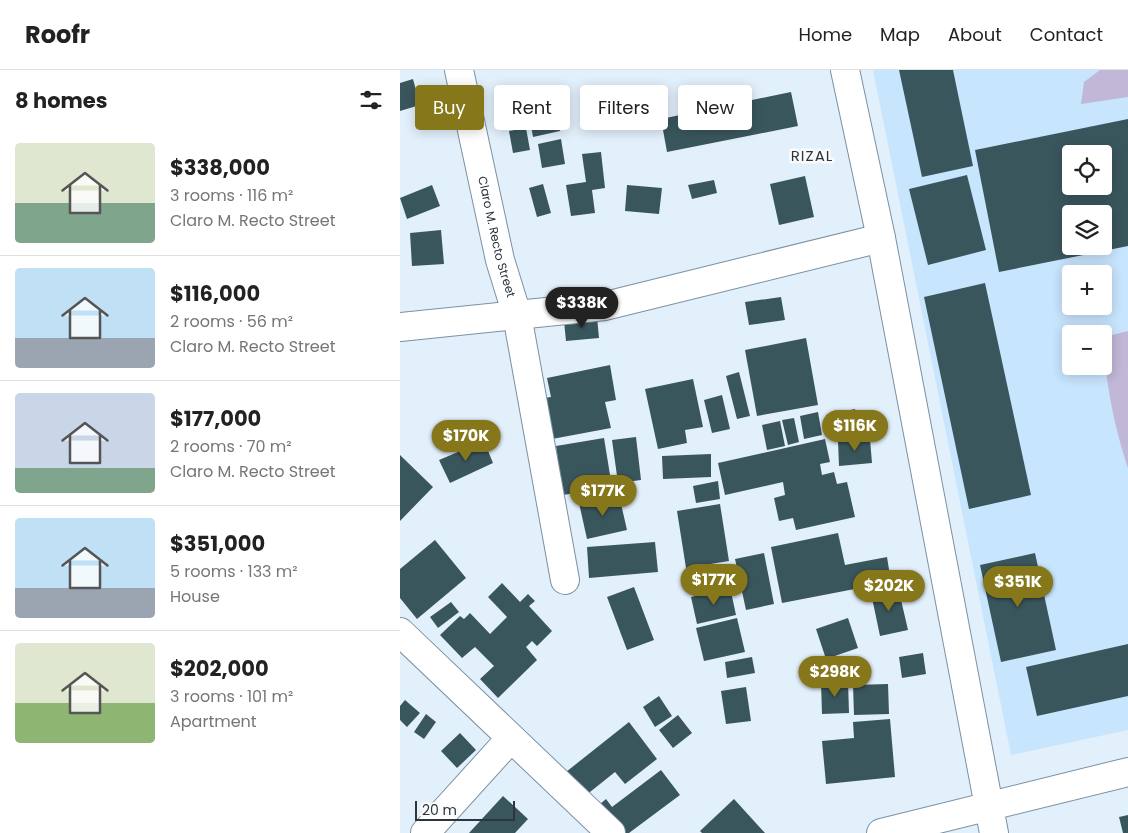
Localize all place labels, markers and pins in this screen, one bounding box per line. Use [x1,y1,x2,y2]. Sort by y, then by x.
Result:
pin: $338K [547,286,617,329]
pin: $116K [820,410,890,452]
pin: $170K [431,420,501,462]
pin: $177K [568,474,638,517]
pin: $177K [679,564,749,606]
pin: $351K [983,566,1053,608]
pin: $202K [854,570,924,612]
pin: $298K [800,656,870,698]

